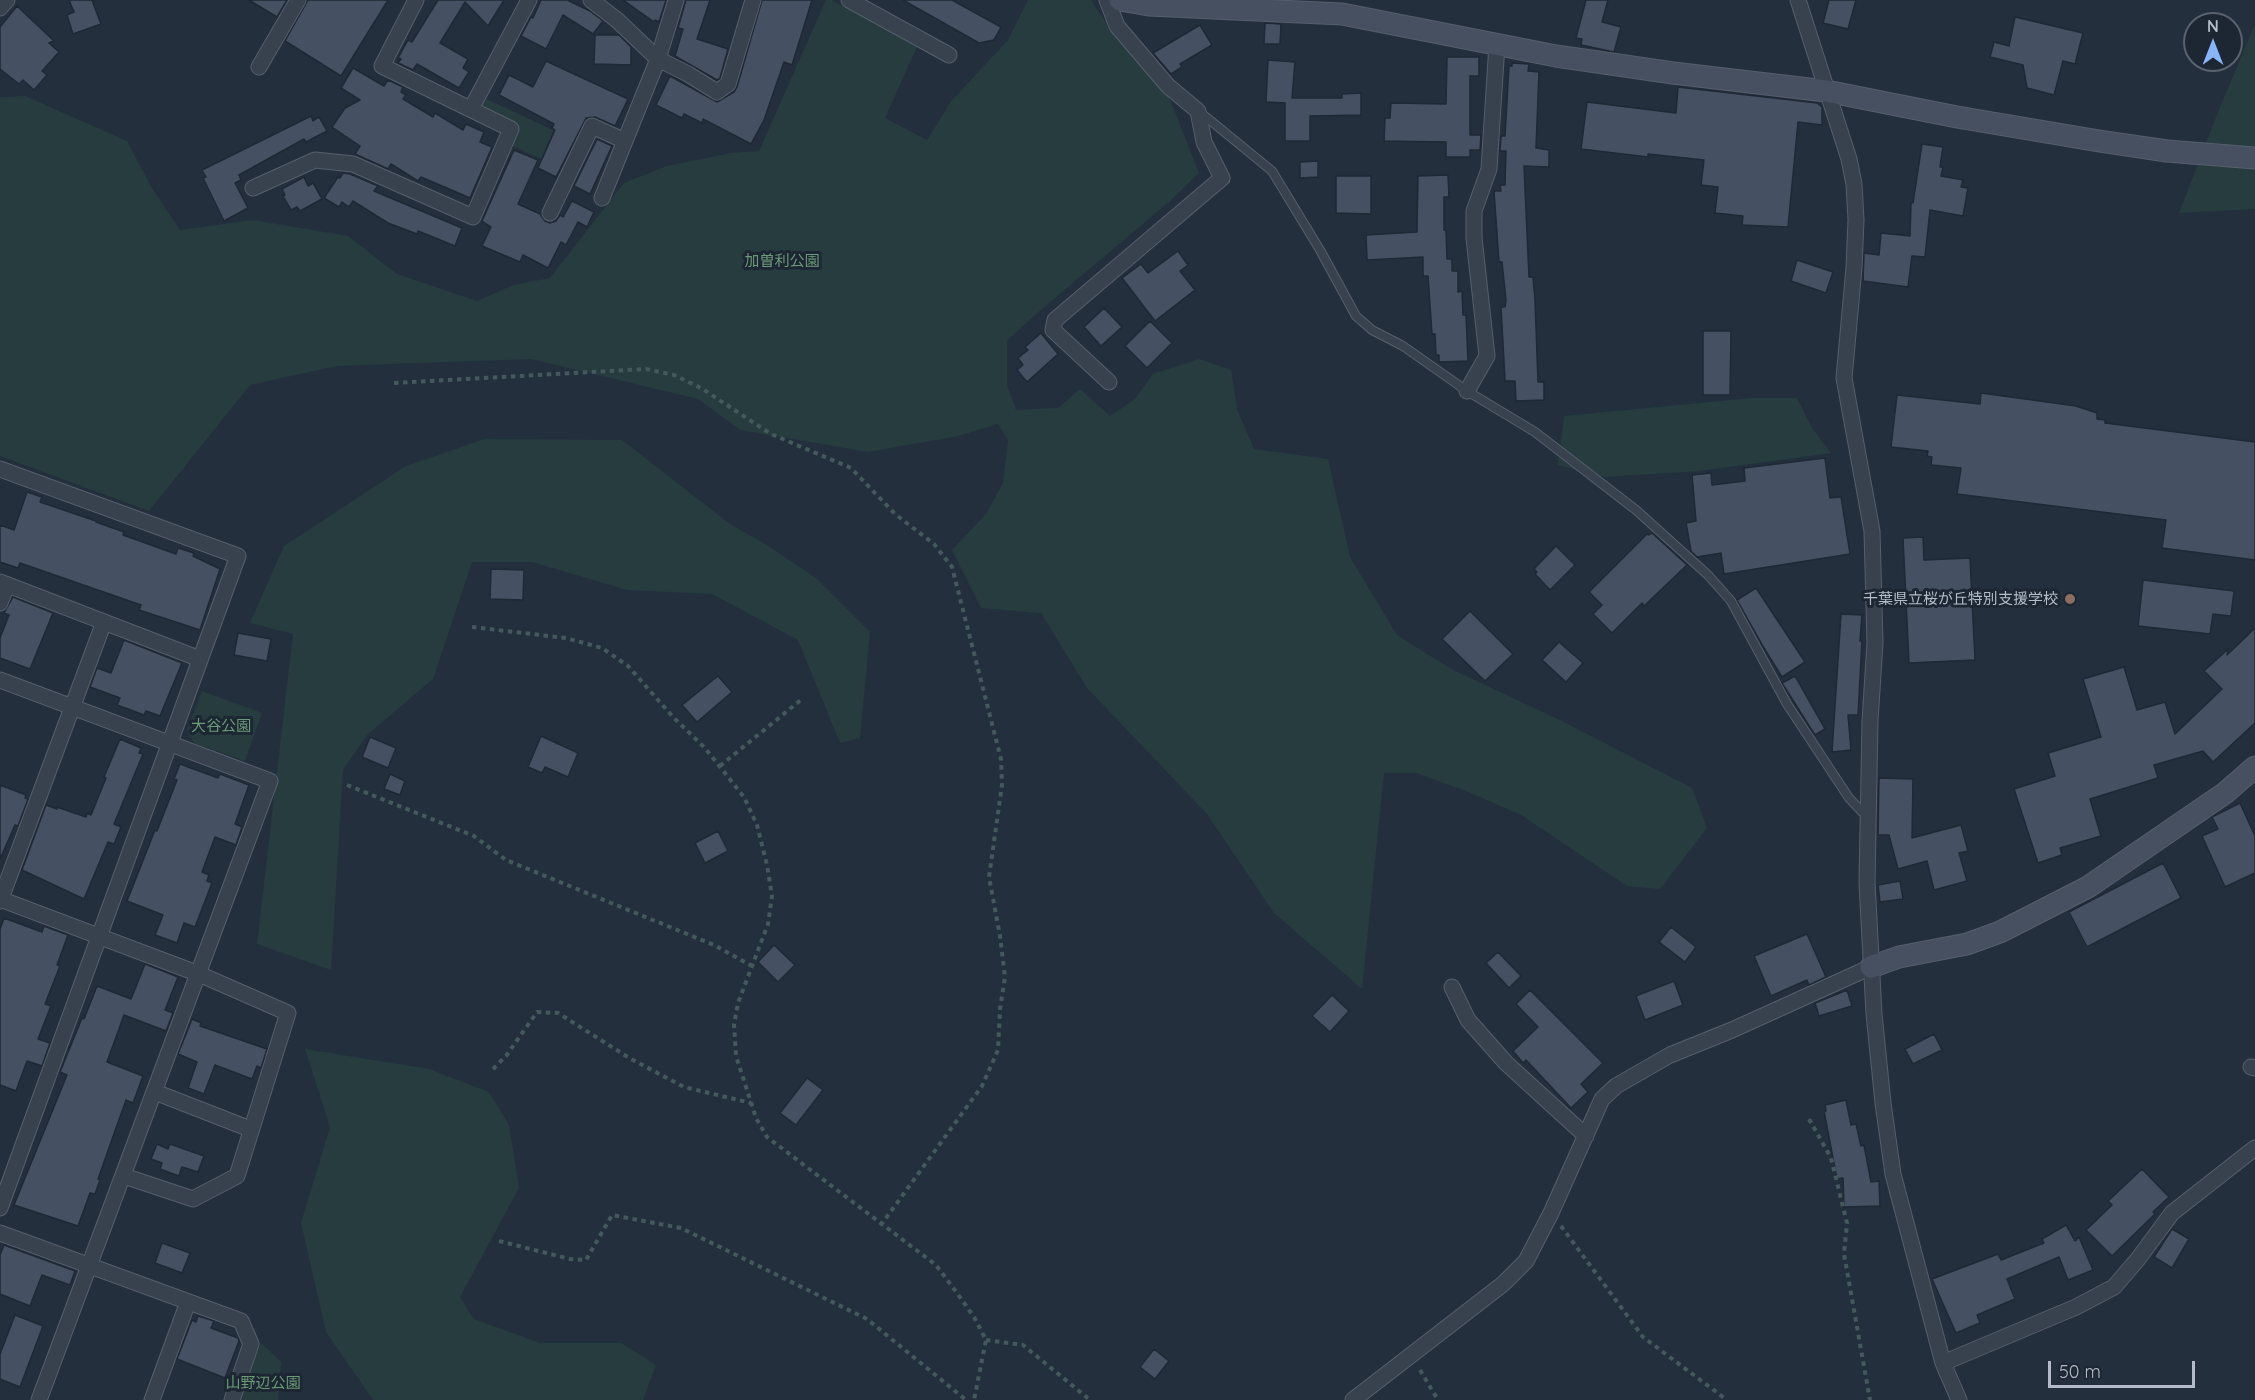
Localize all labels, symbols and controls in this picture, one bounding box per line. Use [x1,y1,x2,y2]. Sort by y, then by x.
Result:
north arrow [2183,12,2243,72]
text: N [2207,16,2219,36]
park label: 加曽利公園 [745,252,819,270]
place label: 千葉県立桜が丘特別支援学校 [1863,590,2058,608]
marker: 千葉県立桜が丘特別支援学校 [2063,592,2077,606]
park label: 大谷公園 [191,717,251,735]
scale bar [2051,1349,2198,1387]
text: 50 m [2059,1360,2101,1383]
park label: 山野辺公園 [226,1374,300,1392]

